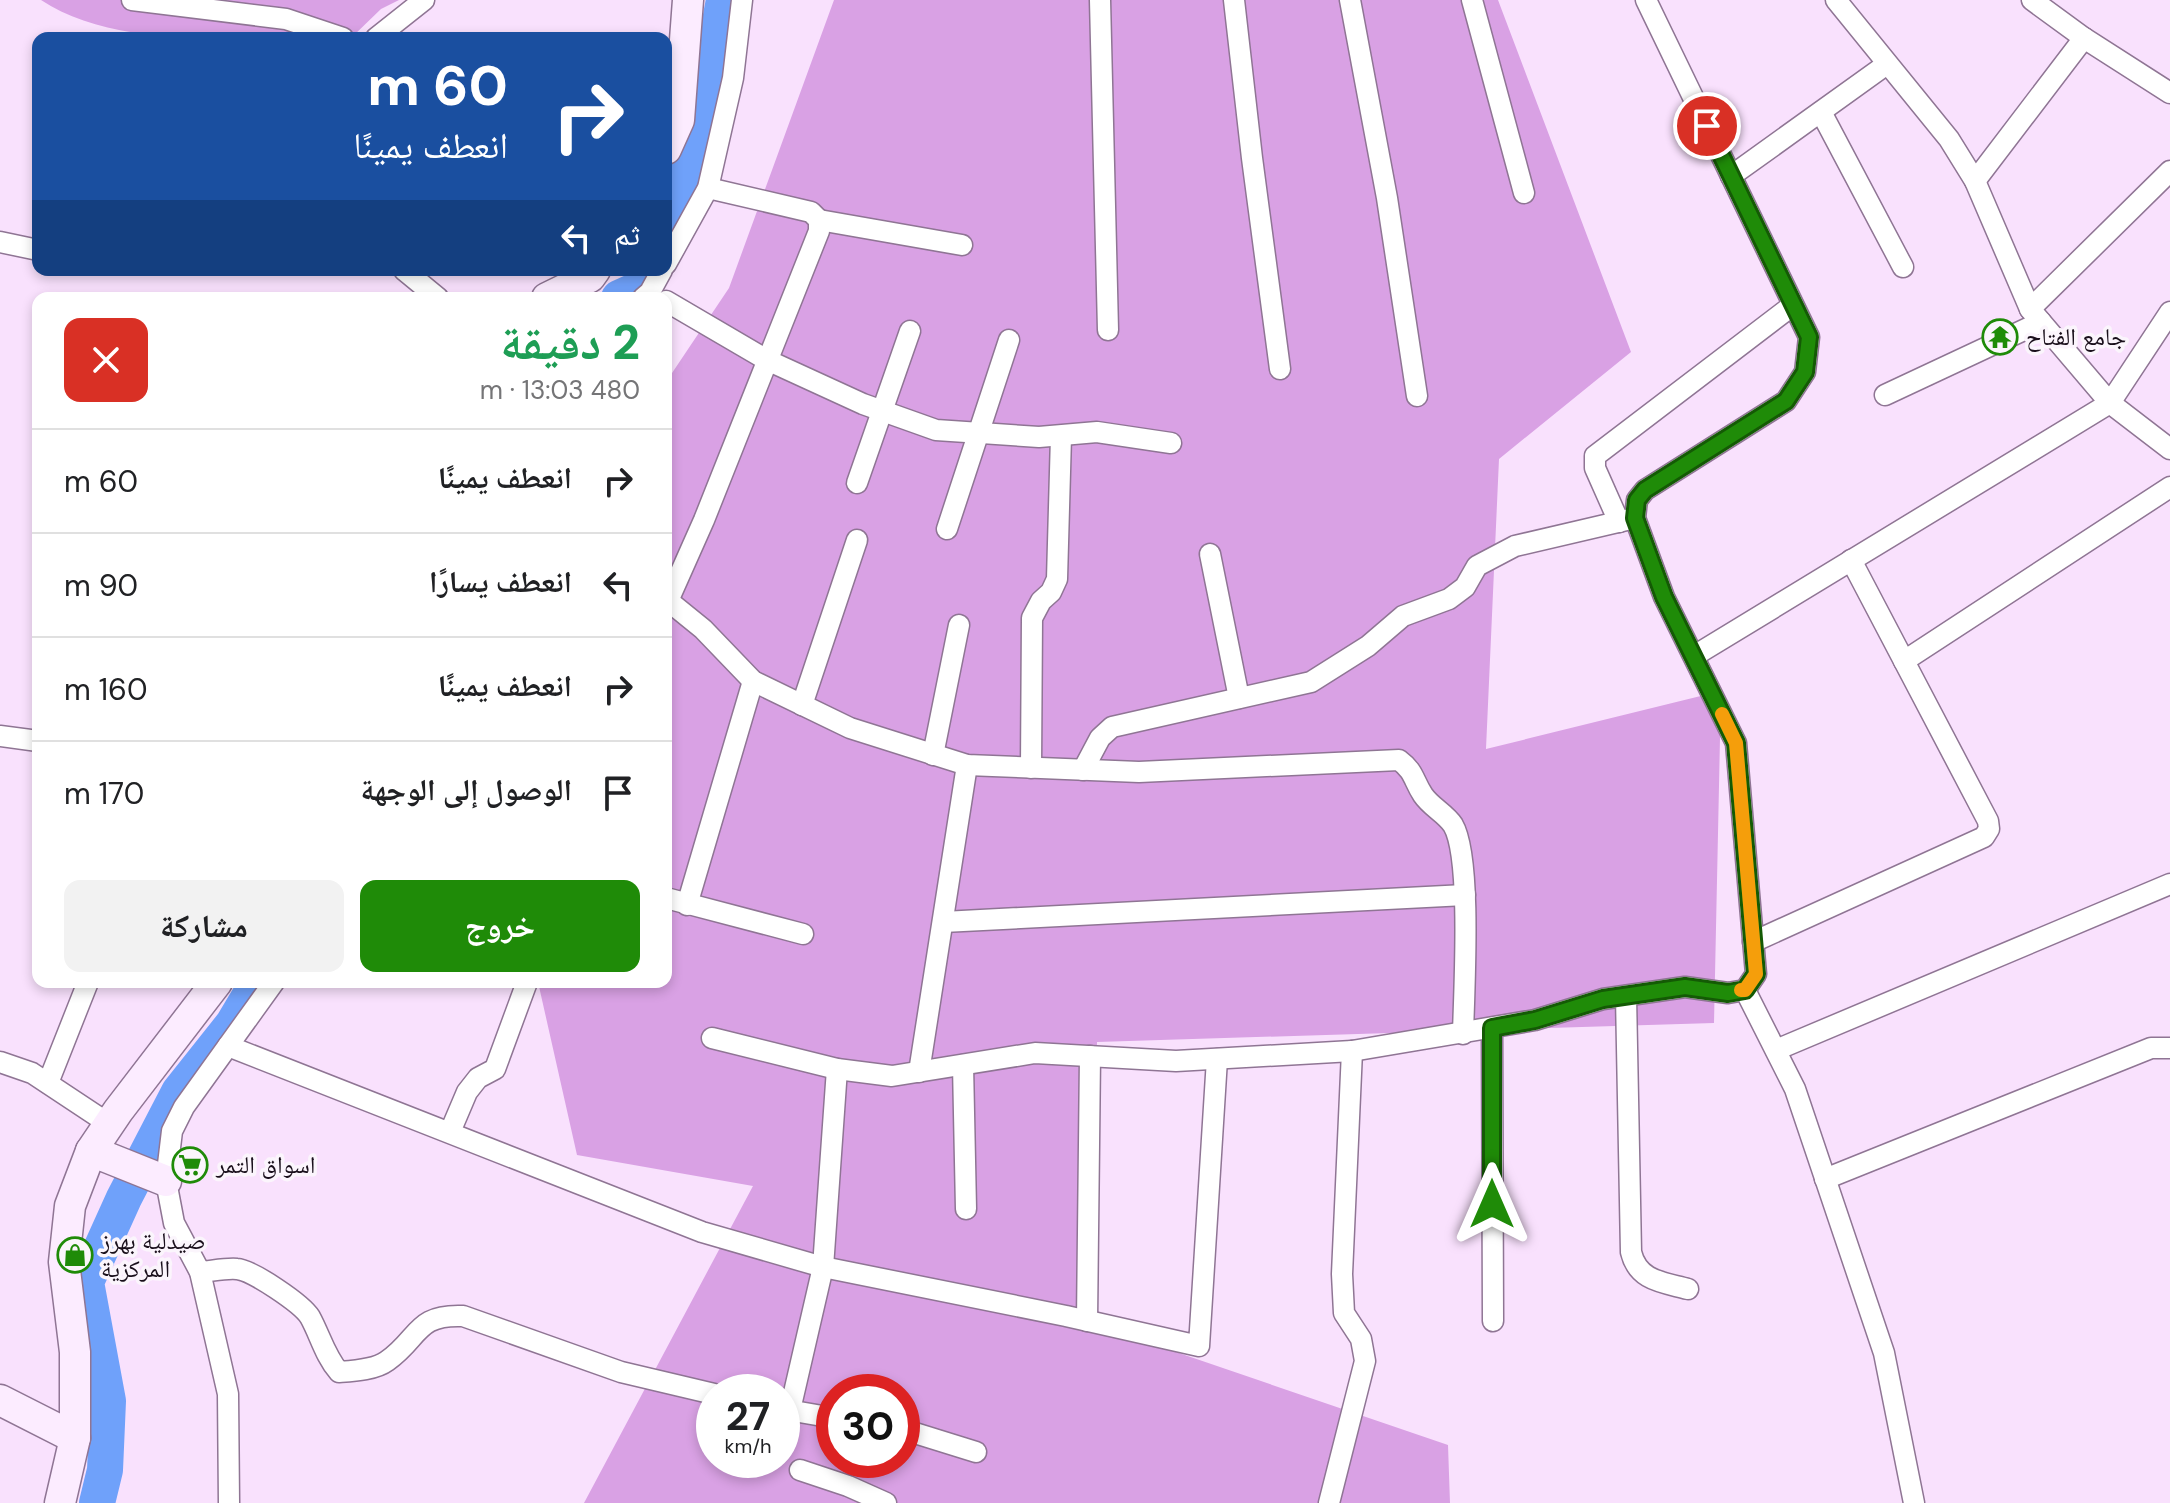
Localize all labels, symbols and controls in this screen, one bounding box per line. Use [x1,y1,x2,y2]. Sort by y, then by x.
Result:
text: 60 m [367,49,508,122]
icon: right [536,64,640,168]
pin [1673,92,1741,160]
icon: arrive [1685,104,1729,148]
text: انعطف يمينًا [353,122,508,169]
text: ثم [614,215,640,254]
icon: left [554,216,598,260]
text: 2 دقيقة [500,311,640,374]
button: close [64,318,148,402]
temple icon: جامع الفتاح [1981,318,2019,356]
place label: جامع الفتاح [2026,321,2126,352]
text: 480 m · 13:03 [480,373,640,407]
text: انعطف يمينًا [438,458,572,497]
icon: right [596,459,640,503]
text: 60 m [64,462,138,501]
text: انعطف يسارًا [429,562,572,601]
icon: left [596,563,640,607]
text: 90 m [64,566,138,605]
text: انعطف يمينًا [438,666,572,705]
icon: right [596,667,640,711]
text: 160 m [64,670,147,709]
text: الوصول إلى الوجهة [361,770,572,809]
icon: arrive [596,771,640,815]
text: 170 m [64,774,144,813]
button: مشاركة [64,880,344,972]
button: خروج [360,880,640,972]
supermarket icon: اسواق التمر [171,1146,209,1184]
place label: اسواق التمر [215,1149,315,1180]
position arrow [1450,1162,1534,1246]
place label: صيدلية بهرز المركزية [100,1225,206,1284]
shop icon: صيدلية بهرز المركزية [56,1236,94,1274]
speed limit sign: 30 [816,1374,920,1478]
text: 27 [726,1390,770,1442]
text: km/h [724,1433,772,1459]

